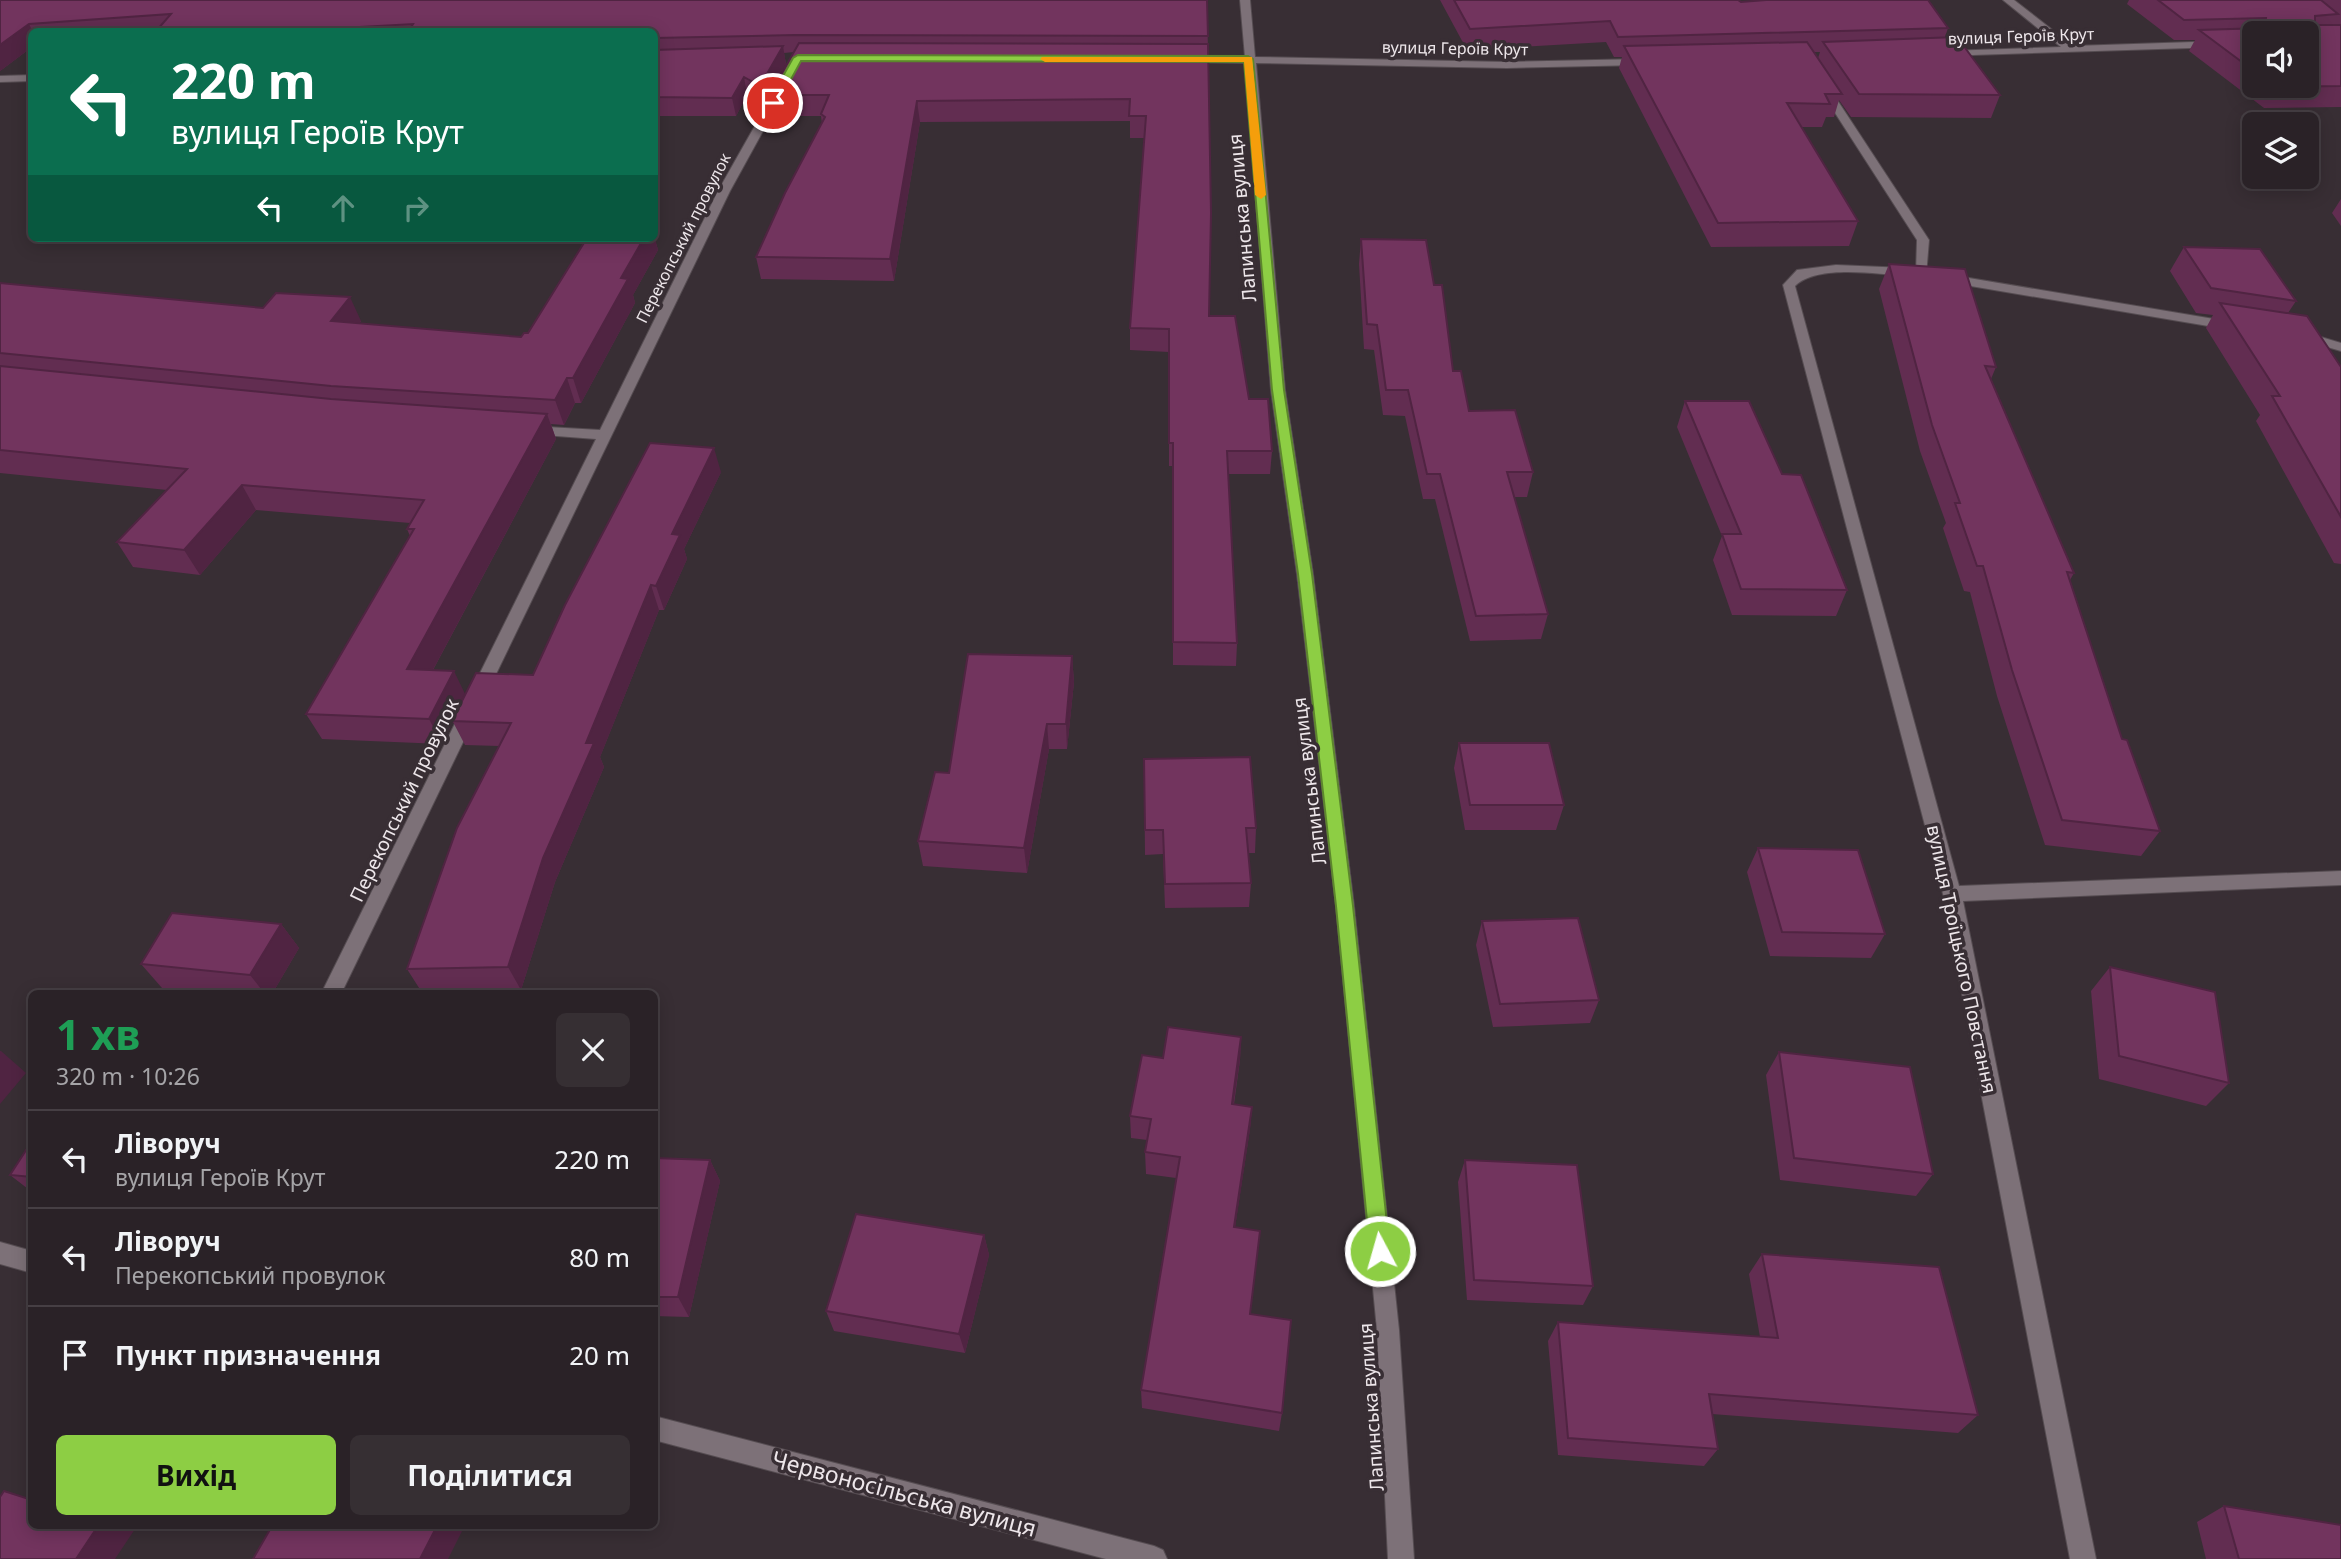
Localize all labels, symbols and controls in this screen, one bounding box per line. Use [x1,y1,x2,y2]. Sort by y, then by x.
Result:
map controls [2242,21,2319,189]
button: sound [2242,21,2319,98]
street label: вулиця Героїв Крут [1947,22,2095,50]
street label: вулиця Героїв Крут [1382,36,1529,60]
text: 220 m [171,47,316,113]
icon: left [56,56,147,147]
pin [743,73,803,133]
icon: arrive [754,84,792,122]
text: вулиця Героїв Крут [171,110,464,153]
button: layers [2242,112,2319,189]
street label: Лапинська вулиця [1222,133,1262,303]
street label: Перекопський провулок [630,149,736,327]
icon: left [251,189,289,227]
icon: ahead [324,189,362,227]
icon: right [397,189,435,227]
street label: Перекопський провулок [343,694,465,906]
street label: Лапинська вулиця [1286,696,1332,866]
street label: вулиця Троїцького Повстання [1921,822,2003,1096]
text: 1 хв [56,1005,140,1062]
button: close [556,1013,630,1087]
text: 320 m · 10:26 [56,1060,200,1092]
text: Ліворуч [115,1125,221,1161]
icon: left [56,1140,94,1178]
text: 220 m [554,1141,630,1177]
text: вулиця Героїв Крут [115,1161,325,1193]
position arrow [1343,1214,1417,1288]
text: Ліворуч [115,1223,221,1259]
icon: left [56,1238,94,1276]
text: 80 m [569,1239,630,1275]
text: Перекопський провулок [115,1259,385,1291]
street label: Лапинська вулиця [1352,1322,1390,1492]
icon: arrive [56,1336,94,1374]
text: Пункт призначення [115,1337,381,1373]
text: 20 m [569,1337,630,1373]
button: Вихід [56,1435,336,1515]
button: Поділитися [350,1435,630,1515]
street label: Червоносільська вулиця [768,1442,1040,1544]

